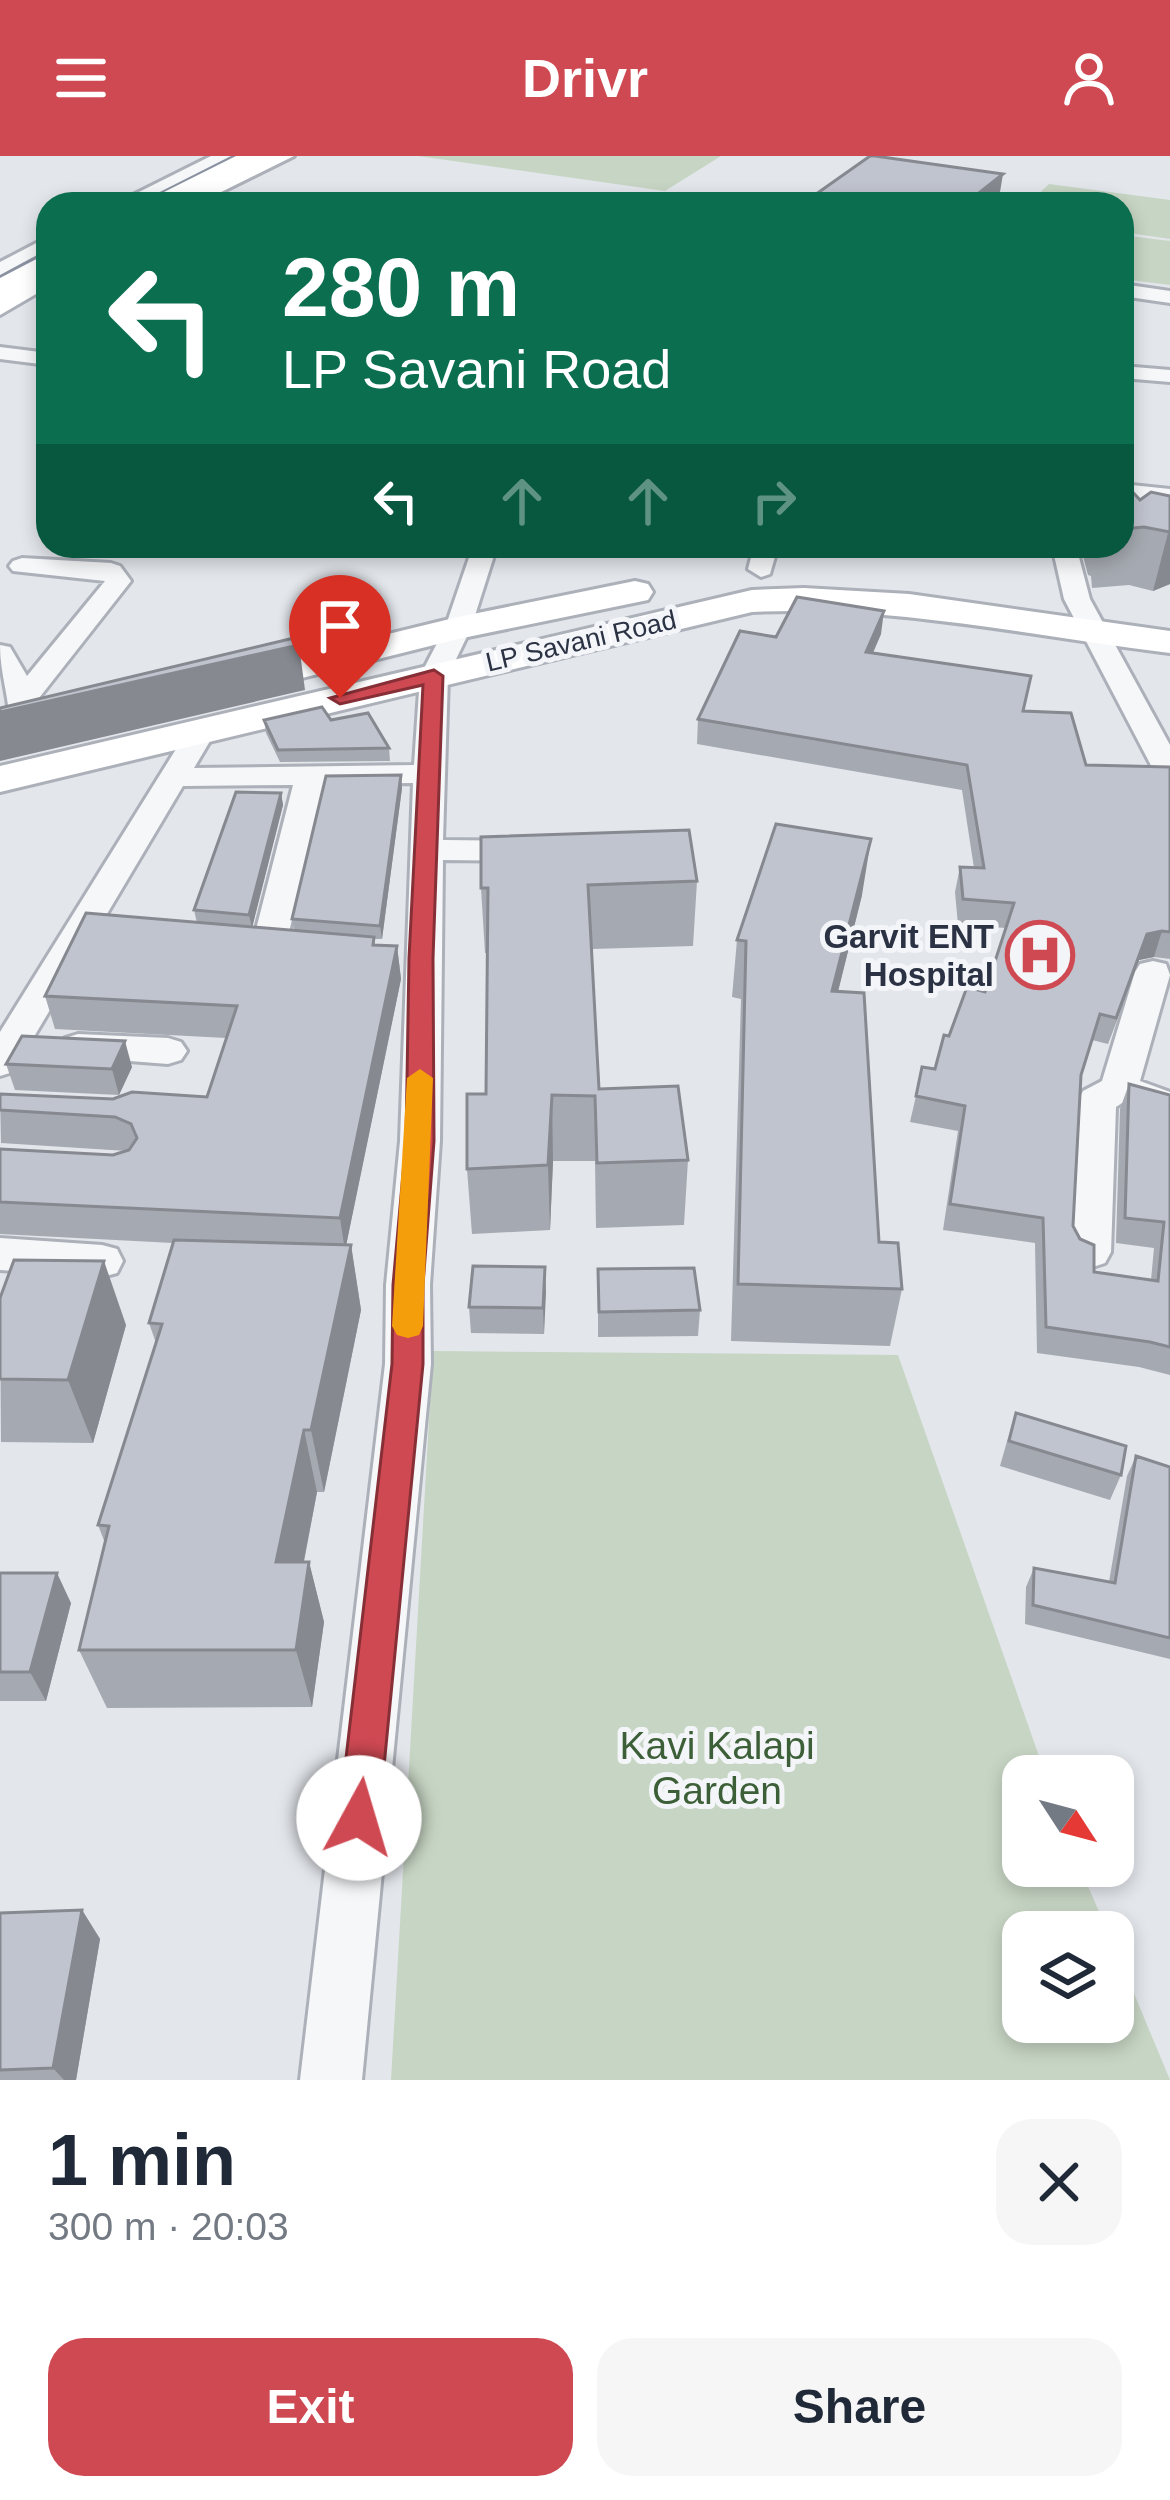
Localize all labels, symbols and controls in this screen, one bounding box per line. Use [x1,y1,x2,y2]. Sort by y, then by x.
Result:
icon: menu [48,45,114,111]
icon: person [1056,45,1122,111]
text: Drivr [522,48,648,108]
icon: left [84,240,240,396]
text: 280 m [282,240,520,334]
text: LP Savani Road [282,339,671,399]
icon: left [363,468,429,534]
icon: ahead [489,468,555,534]
icon: ahead [615,468,681,534]
icon: right [741,468,807,534]
pin [289,575,391,698]
icon: arrive [307,593,373,659]
street label: LP Savani Road [483,604,679,678]
place label: Garvit ENT Hospital [823,918,994,993]
hospital icon: Garvit ENT Hospital [1005,920,1075,990]
park label: Kavi Kalapi Garden [619,1724,815,1812]
position arrow [296,1755,422,1881]
north arrow [1002,1755,1134,1887]
map controls [1002,1755,1134,2043]
button: layers [1002,1911,1134,2043]
button: close [996,2119,1122,2245]
text: 1 min [48,2120,236,2200]
text: 300 m · 20:03 [48,2205,289,2248]
button: Exit [48,2338,573,2476]
button: Share [597,2338,1122,2476]

